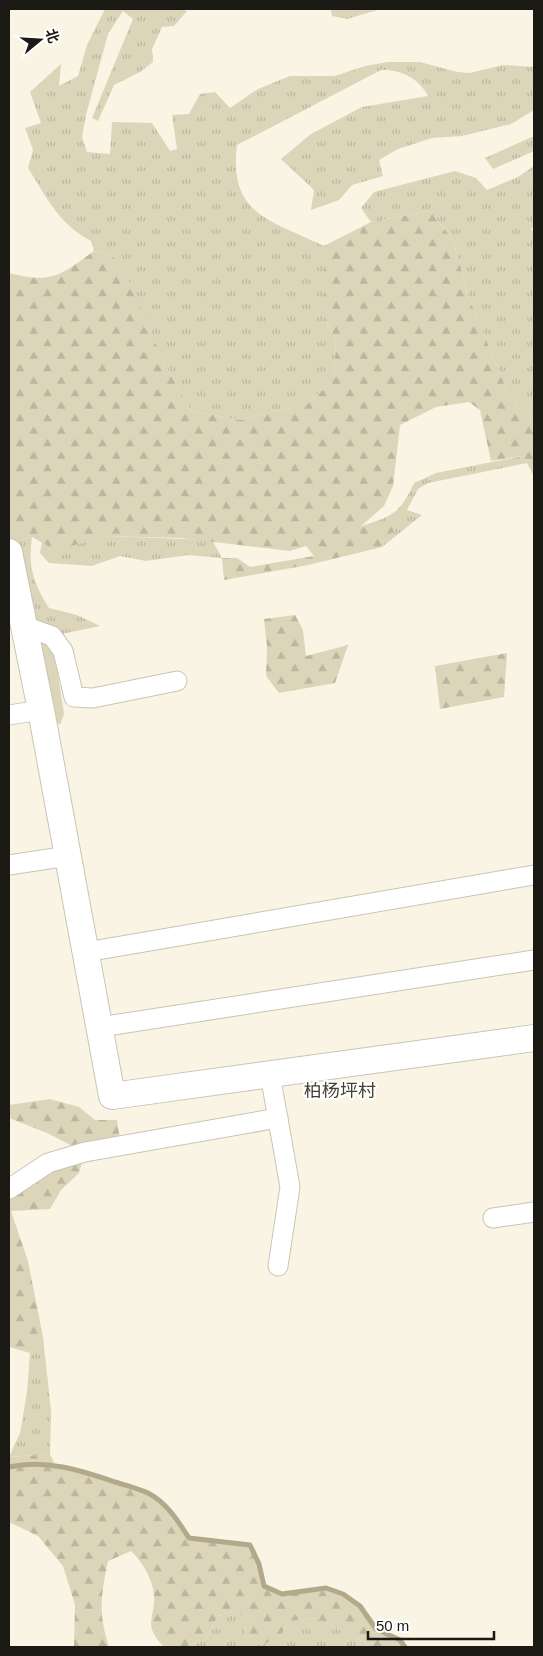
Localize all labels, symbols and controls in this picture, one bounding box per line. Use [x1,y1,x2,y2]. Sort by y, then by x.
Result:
north arrow [15,15,65,65]
text: 北 [43,27,62,45]
district label: 柏杨坪村 [304,1081,376,1101]
scale bar [368,1608,494,1640]
text: 50 m [376,1617,409,1634]

